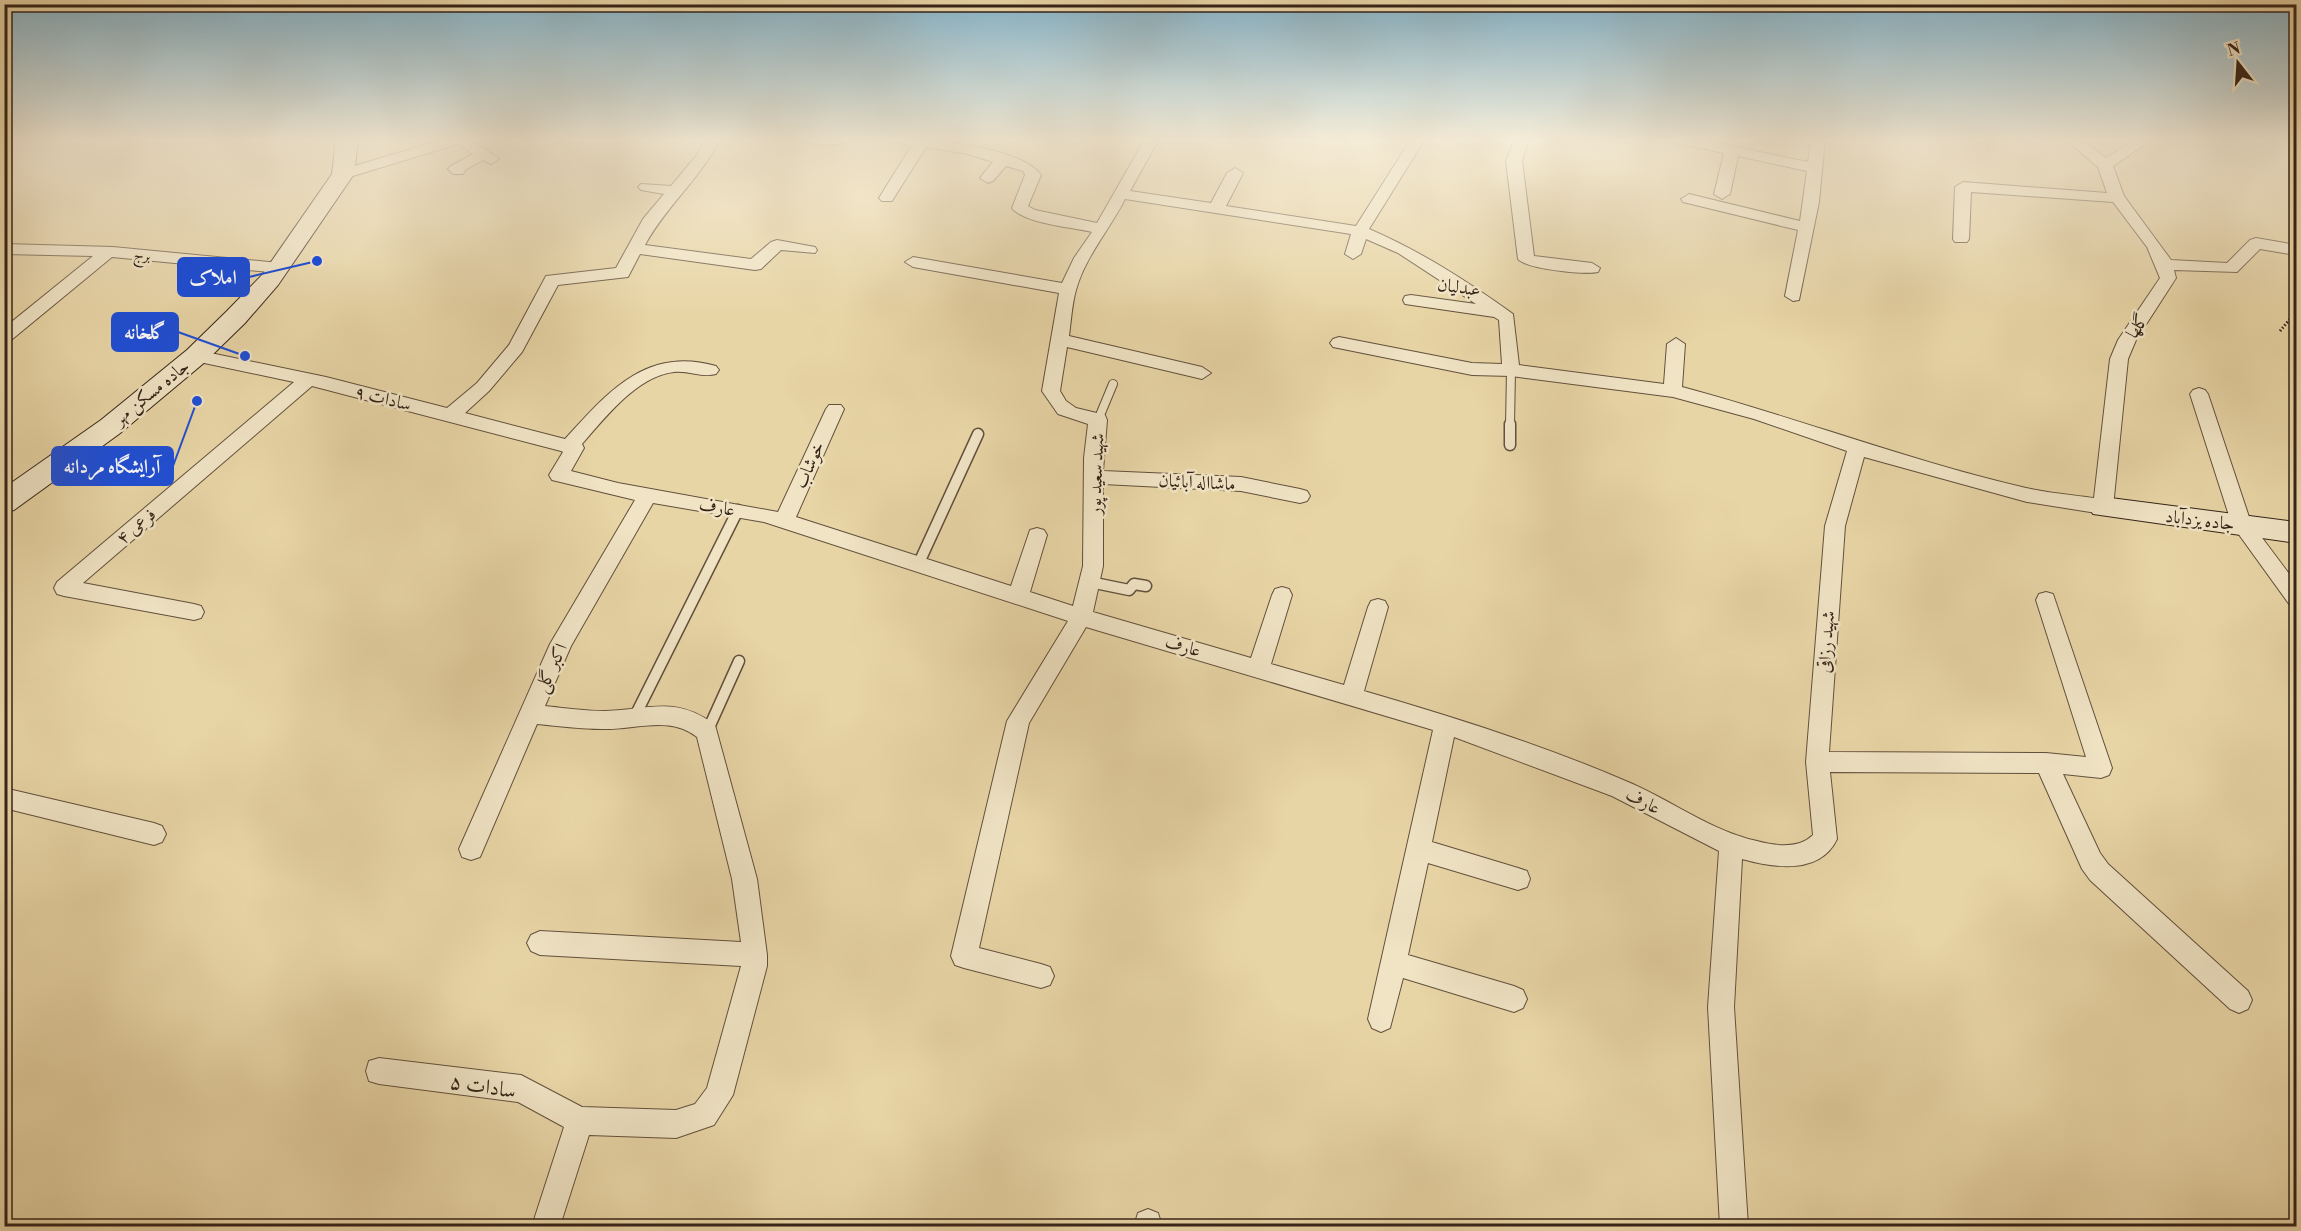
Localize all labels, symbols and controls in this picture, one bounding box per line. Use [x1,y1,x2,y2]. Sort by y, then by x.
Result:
north arrow [2208,33,2268,93]
text: N [2225,38,2243,61]
street label: برج [132,245,152,269]
callout: املاک [178,258,249,296]
text: املاک [189,266,237,291]
street label: عبدلیان [1436,273,1482,302]
street label: گلها [2121,309,2154,343]
callout: گلخانه [112,313,178,351]
text: گلخانه [124,320,166,346]
street label: جاده مسکن مهر [107,355,194,431]
street label: سادات ۹ [352,380,413,417]
street label: شهید سعید پور [1084,433,1110,517]
street label: خوشاب [789,438,830,492]
callout: آرایشگاه مردانه [52,447,173,485]
text: آرایشگاه مردانه [64,453,163,481]
street label: ماشااله آبائیان [1158,469,1236,496]
street label: عارف [697,493,737,522]
street label: فرعی ۴ [112,503,161,550]
street label: جاده یزدآباد [2164,505,2236,536]
street label: شهید رزاقی [1813,610,1840,674]
street label: عارف [1162,630,1203,663]
street label: اکبر گلی [530,640,574,697]
street label: عارف [1622,783,1664,820]
street label: سادات ۵ [448,1069,518,1105]

